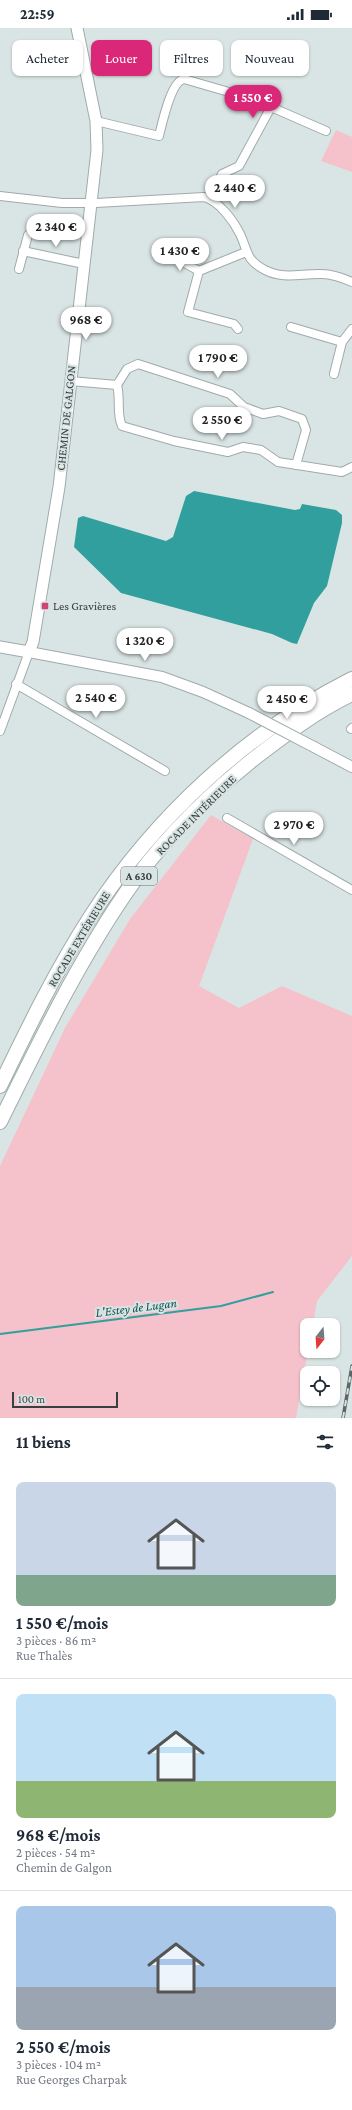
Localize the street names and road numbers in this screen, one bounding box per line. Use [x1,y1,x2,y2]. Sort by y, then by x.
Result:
street label: CHEMIN DE GALGON [54,365,79,471]
street label: ROCADE INTÉRIEURE [153,772,239,858]
road number: A 630 [121,867,157,885]
street label: ROCADE EXTÉRIEURE [45,888,113,989]

